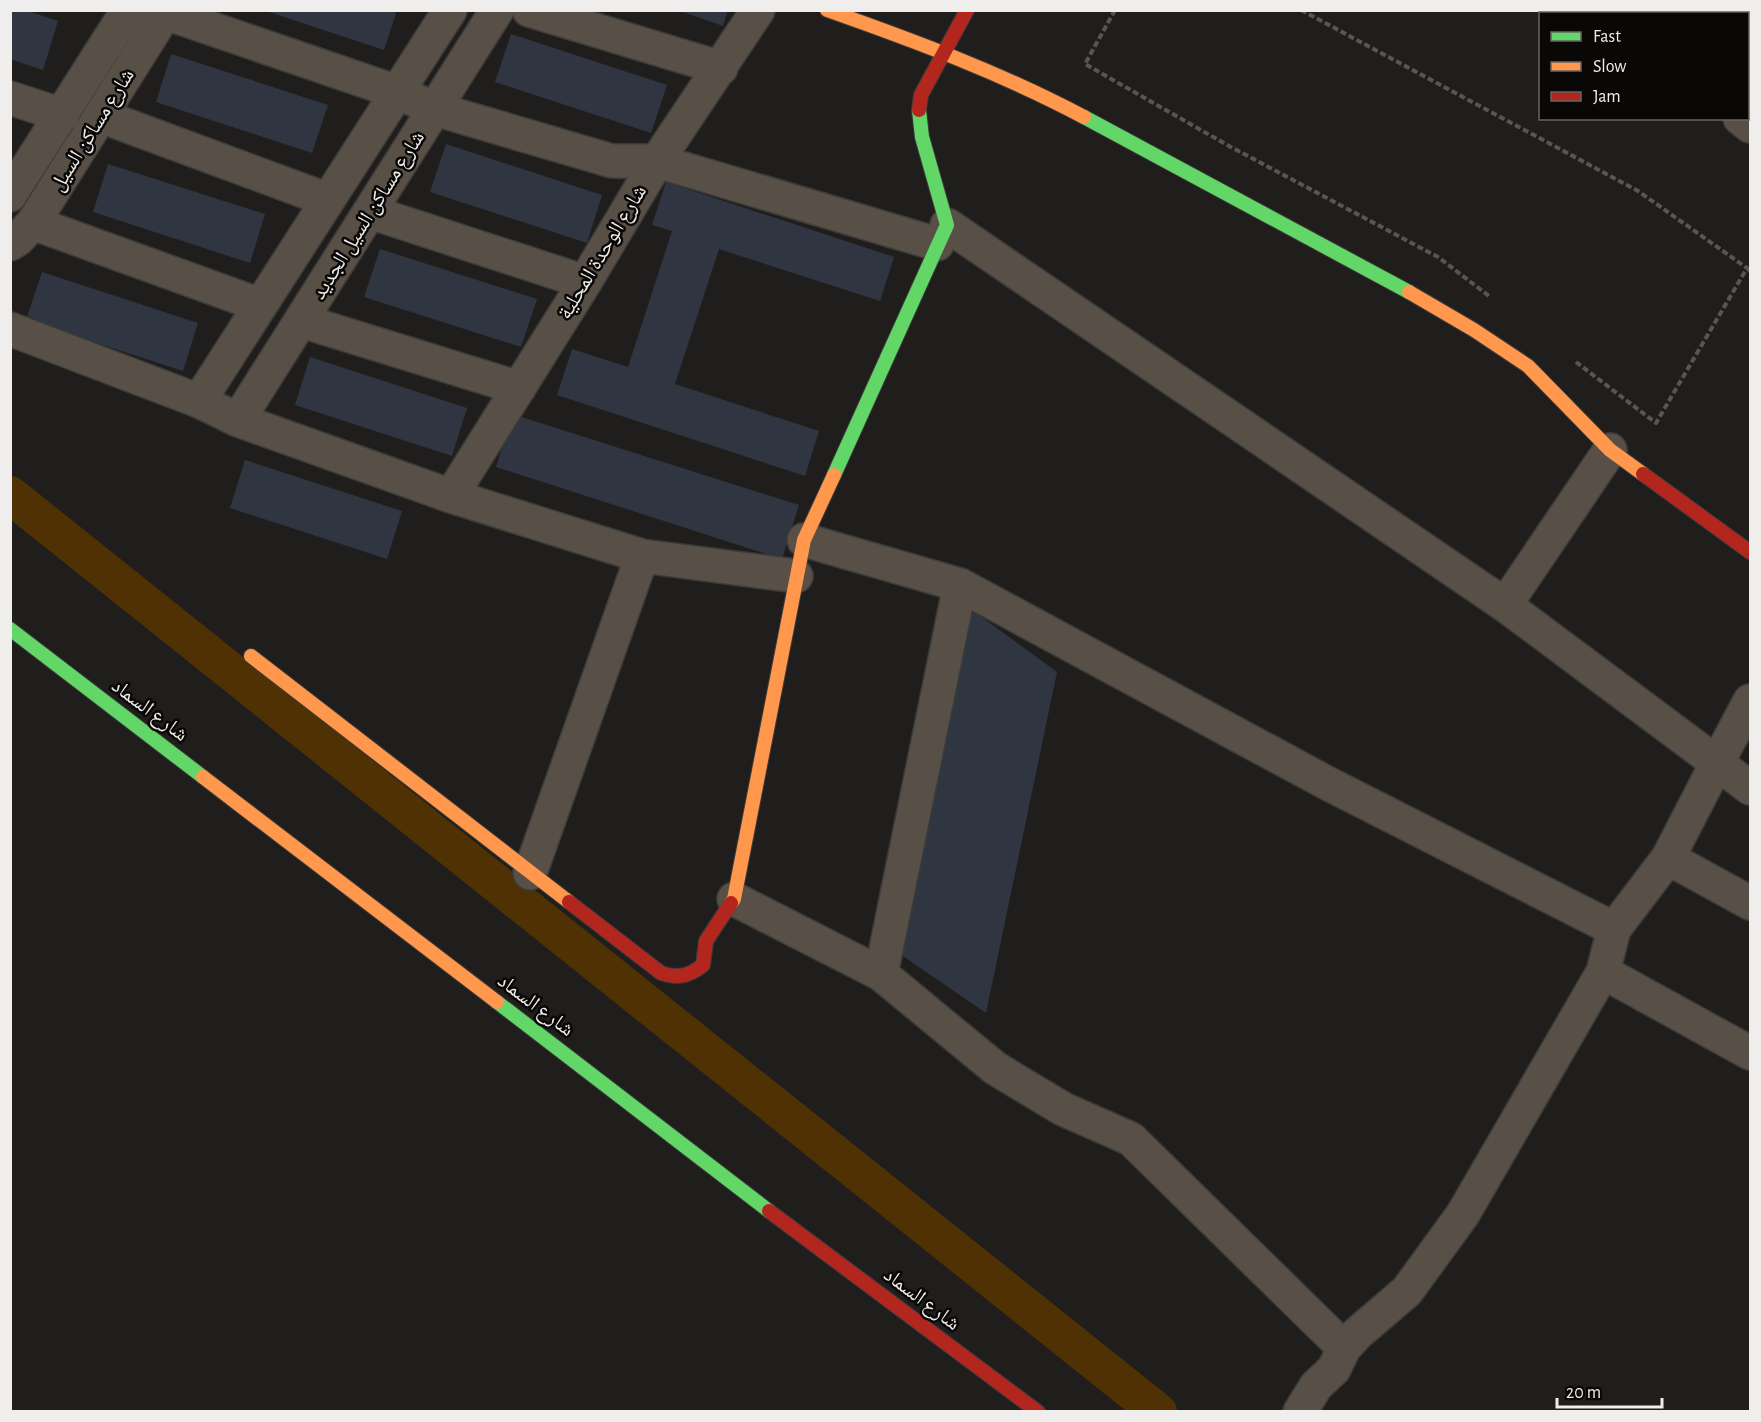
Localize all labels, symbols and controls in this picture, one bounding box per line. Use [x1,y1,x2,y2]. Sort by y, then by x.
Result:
legend [1539,12,1749,120]
text: Fast [1593,28,1621,46]
text: Slow [1593,58,1626,76]
street label: شارع مساكن السيل [46,65,140,196]
text: Jam [1593,88,1621,106]
street label: شارع مساكن السيل الجديد [308,127,430,304]
street label: شارع الوحدة المحلية [554,181,652,324]
street label: شارع السماد [107,675,192,747]
street label: شارع السماد [493,970,578,1042]
street label: شارع السماد [879,1264,964,1336]
scale bar [1557,1371,1662,1409]
text: 20 m [1566,1384,1601,1402]

